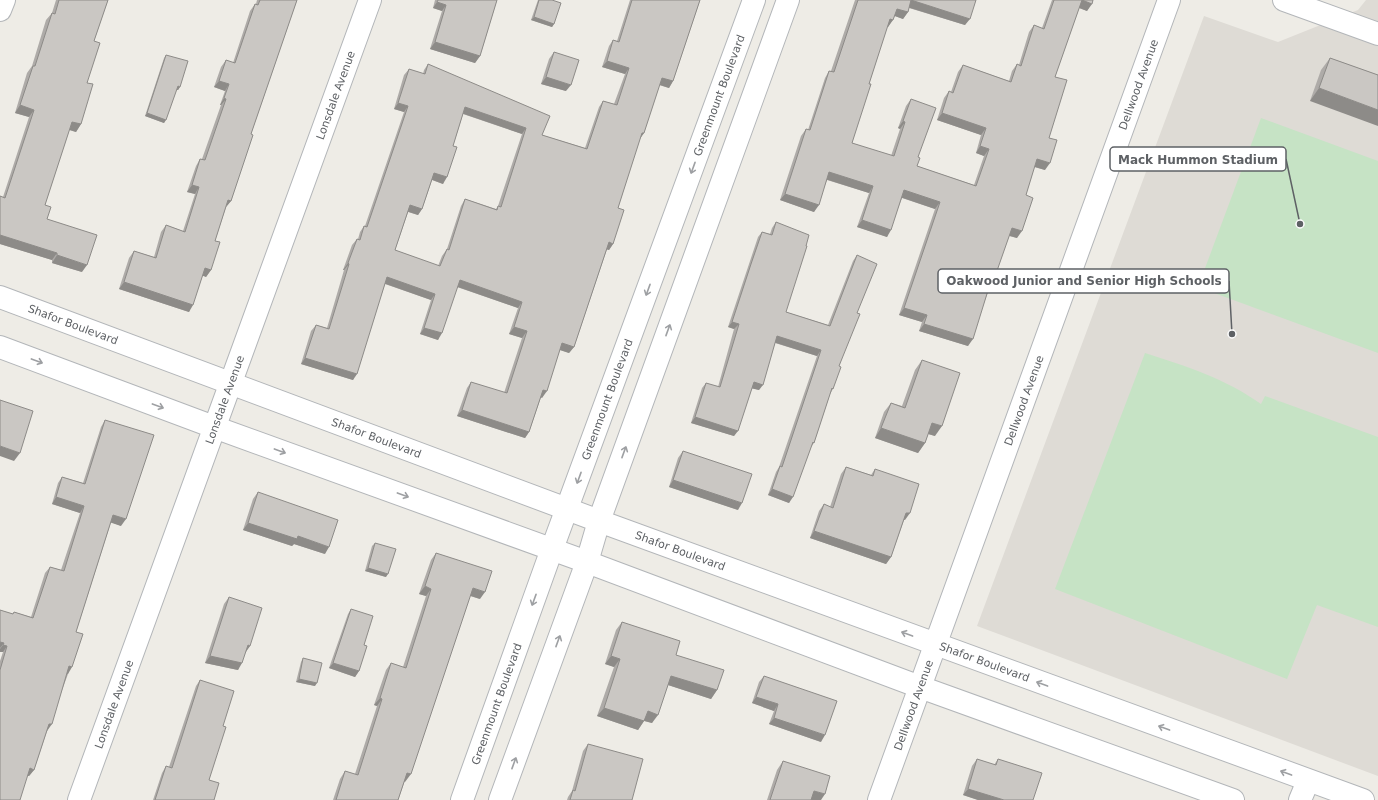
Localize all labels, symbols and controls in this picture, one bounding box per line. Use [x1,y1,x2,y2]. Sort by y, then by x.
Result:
street label: Greenmount Boulevard [691,33,747,158]
street label: Dellwood Avenue [1116,37,1161,132]
street label: Lonsdale Avenue [313,49,358,141]
callout: Mack Hummon Stadium [1110,147,1286,171]
text: Mack Hummon Stadium [1118,153,1278,167]
one-way arrow [688,162,696,174]
callout: Oakwood Junior and Senior High Schools [938,269,1229,293]
text: Oakwood Junior and Senior High Schools [946,274,1222,288]
one-way arrow [644,284,651,297]
street label: Shafor Boulevard [26,302,120,347]
one-way arrow [665,325,673,337]
street label: Greenmount Boulevard [579,337,635,462]
street label: Lonsdale Avenue [203,353,247,446]
street label: Dellwood Avenue [1001,353,1046,447]
one-way arrow [30,358,42,366]
one-way arrow [152,403,164,411]
street label: Shafor Boulevard [330,415,423,461]
one-way arrow [621,447,629,459]
one-way arrow [274,448,286,456]
one-way arrow [575,472,583,484]
one-way arrow [396,492,408,500]
street label: Shafor Boulevard [633,528,727,573]
one-way arrow [530,593,537,606]
one-way arrow [901,630,914,637]
one-way arrow [555,635,562,648]
street label: Shafor Boulevard [938,639,1031,684]
street label: Greenmount Boulevard [469,641,524,767]
street label: Lonsdale Avenue [92,658,136,750]
street label: Dellwood Avenue [891,658,936,752]
one-way arrow [1037,679,1049,687]
one-way arrow [1159,724,1171,732]
one-way arrow [510,758,518,770]
one-way arrow [1280,769,1293,776]

